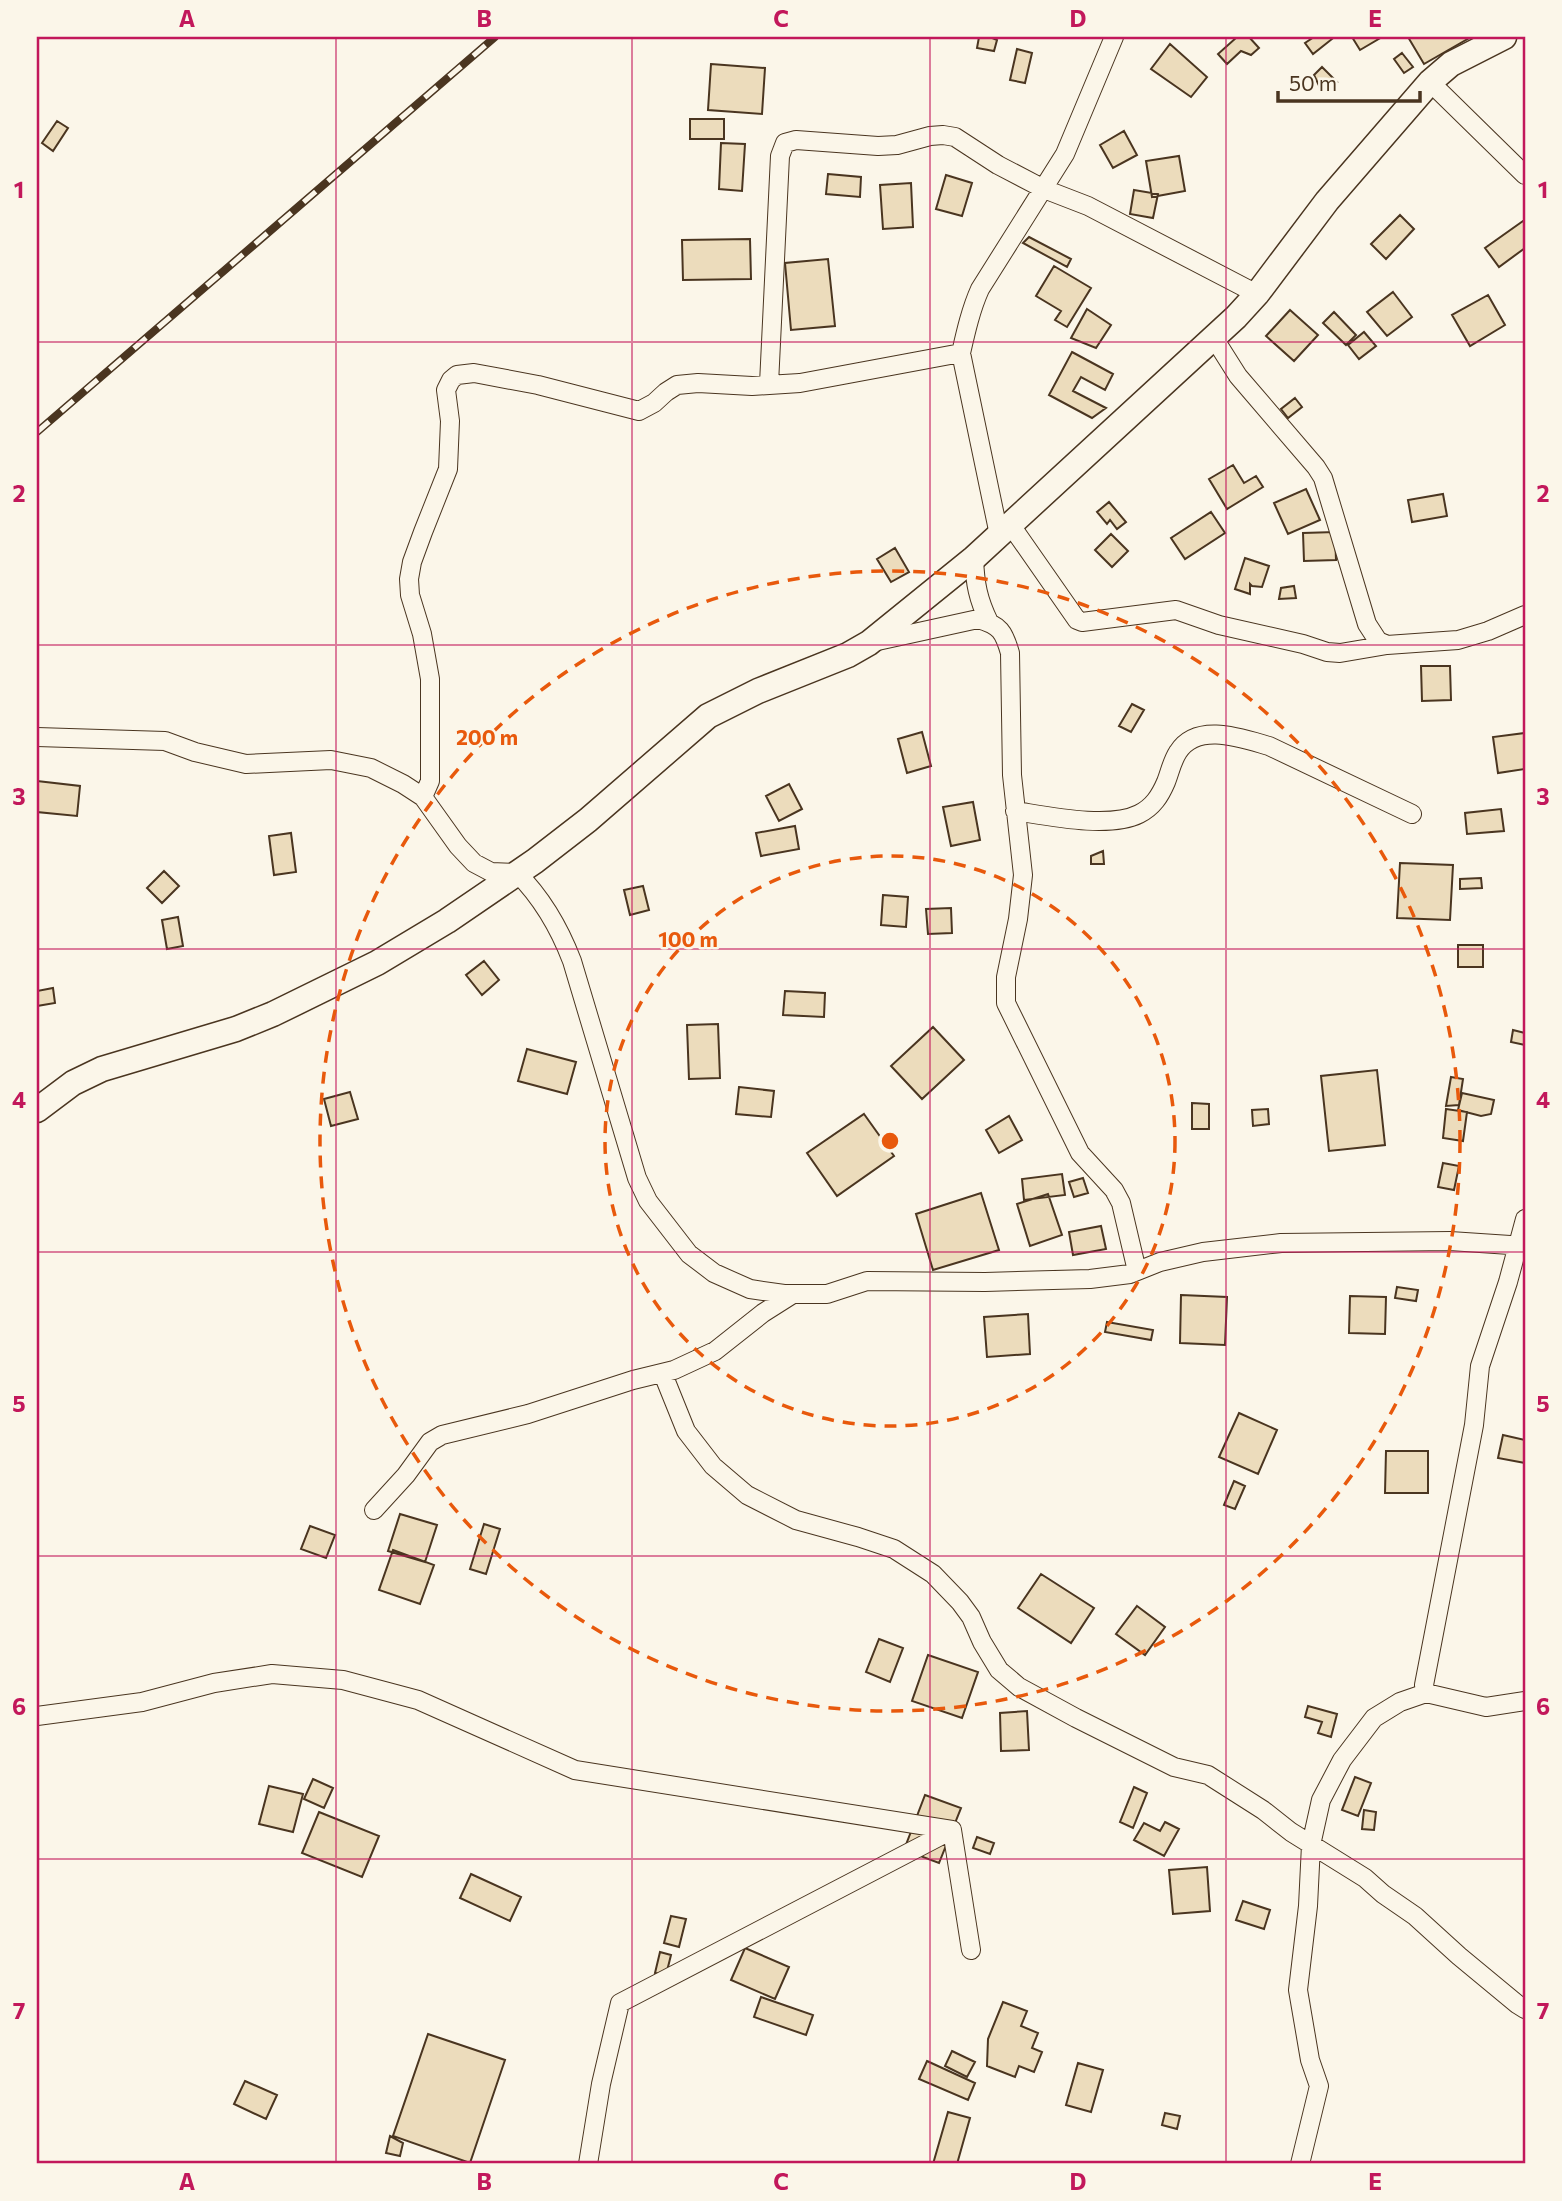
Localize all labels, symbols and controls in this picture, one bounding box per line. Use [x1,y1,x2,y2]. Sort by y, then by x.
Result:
text: A [179,4,196,32]
text: B [476,4,492,32]
text: C [773,4,789,32]
text: D [1070,4,1087,32]
text: E [1368,4,1382,32]
scale bar [1278,60,1420,104]
text: 50 m [1289,70,1337,95]
text: 1 [14,175,24,203]
text: 1 [1538,175,1548,203]
text: 2 [12,479,26,507]
text: 2 [1536,479,1550,507]
text: 200 m [456,724,518,749]
text: 3 [12,782,26,810]
text: 3 [1536,782,1550,810]
text: 100 m [658,926,718,951]
text: 4 [12,1085,26,1113]
text: 4 [1536,1085,1550,1113]
centre of rings [878,1129,902,1153]
text: 5 [12,1389,26,1417]
text: 5 [1536,1389,1550,1417]
text: 6 [12,1692,26,1720]
text: 6 [1536,1692,1550,1720]
text: 7 [13,1996,25,2024]
text: 7 [1537,1996,1549,2024]
text: A [179,2167,196,2195]
text: B [476,2167,492,2195]
text: C [773,2167,789,2195]
text: D [1070,2167,1087,2195]
text: E [1368,2167,1382,2195]

